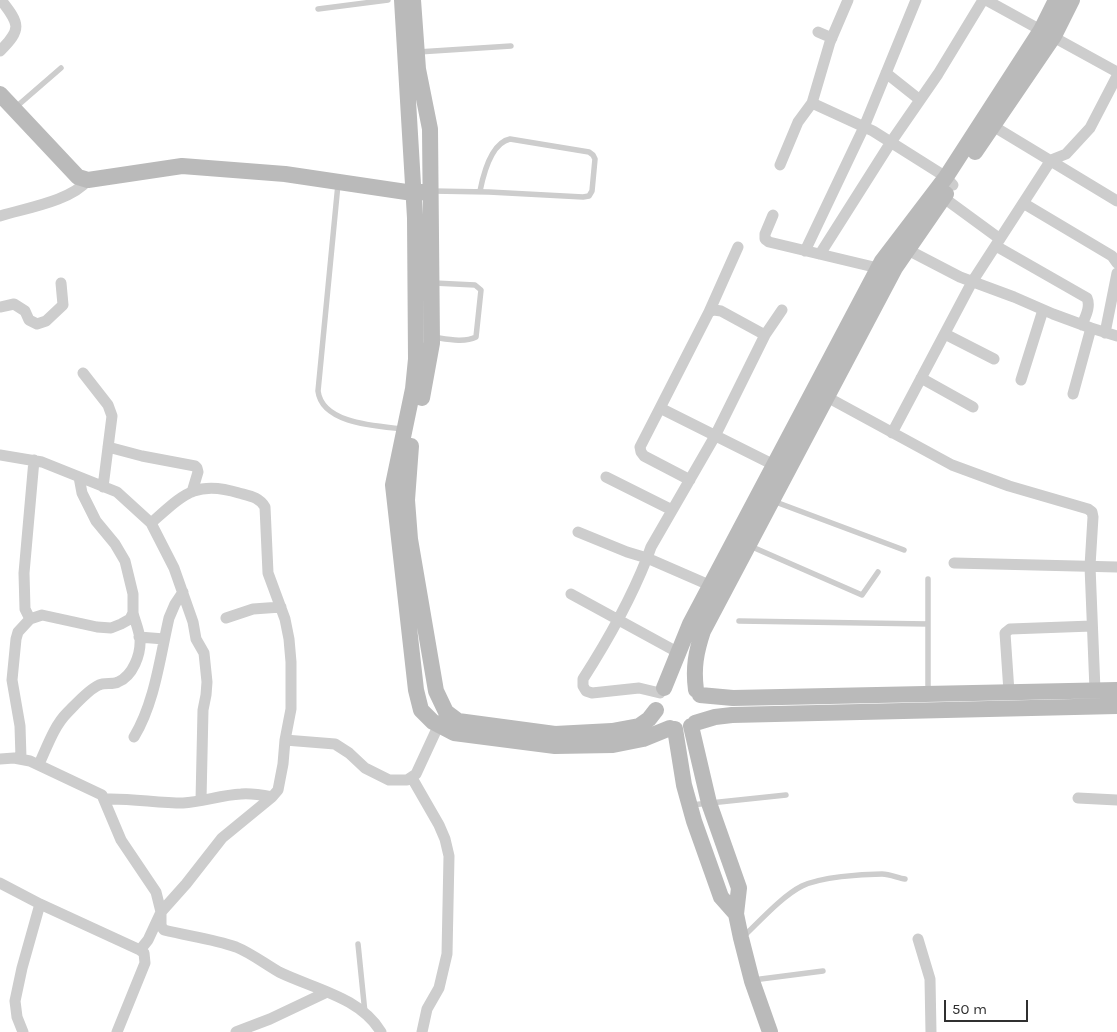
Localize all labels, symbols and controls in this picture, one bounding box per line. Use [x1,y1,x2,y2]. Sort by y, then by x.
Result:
scale bar [947,990,1031,1022]
text: 50 m [952,1000,987,1018]

